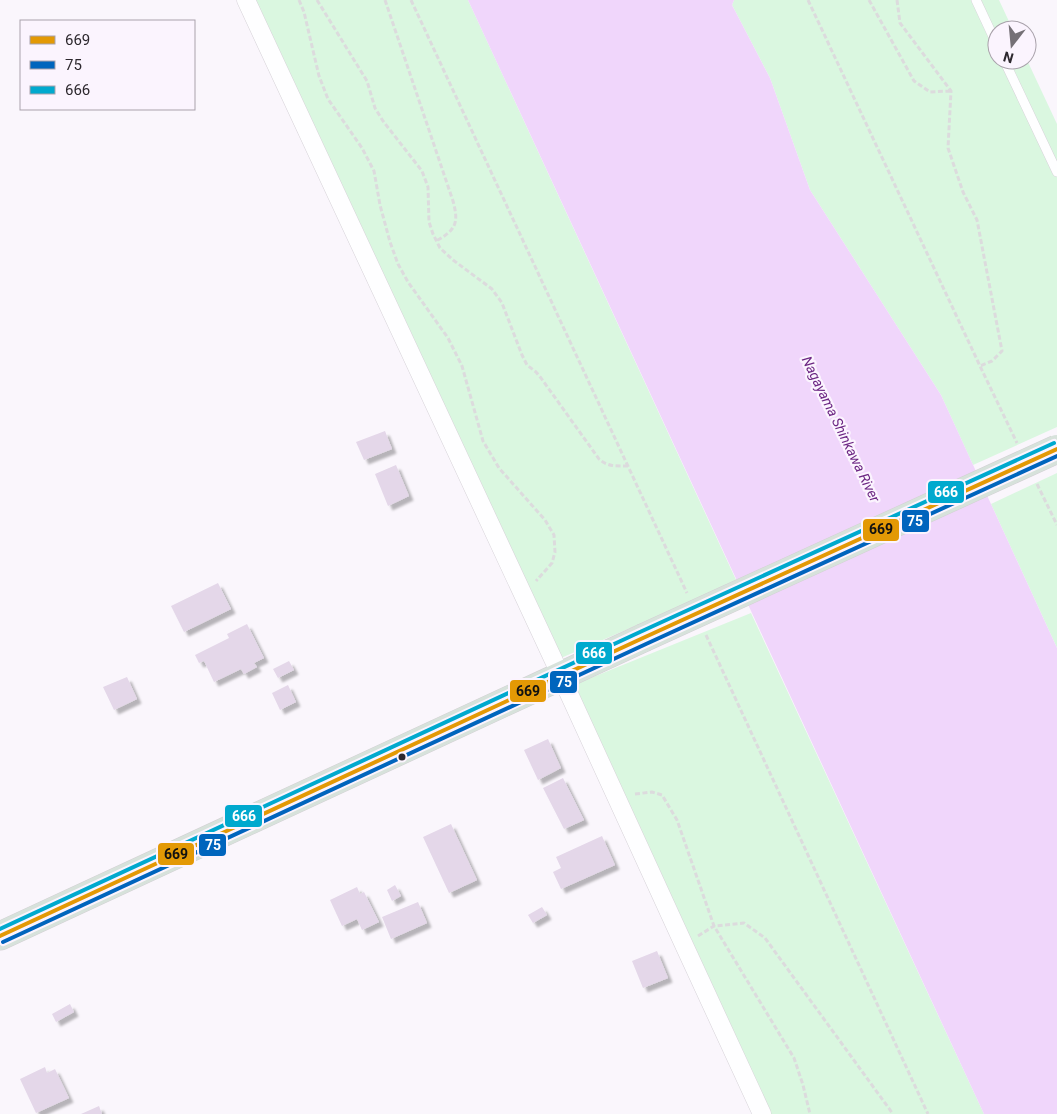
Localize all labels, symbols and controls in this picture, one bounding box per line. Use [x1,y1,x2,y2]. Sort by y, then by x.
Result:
legend [20,20,195,110]
north arrow [987,20,1037,70]
text: 669 [65,31,90,49]
text: N [1001,48,1015,67]
text: 75 [65,56,82,74]
text: 666 [65,81,90,99]
water label: Nagayama Shinkawa River [799,354,883,505]
line badge: 666 [927,480,965,504]
text: 666 [934,484,958,500]
line badge: 75 [901,509,930,533]
text: 75 [907,513,923,529]
line badge: 669 [862,518,900,542]
text: 669 [869,521,893,537]
line badge: 666 [575,641,613,665]
text: 666 [582,645,606,661]
line badge: 75 [549,670,578,694]
text: 75 [556,674,572,690]
line badge: 669 [509,679,547,703]
text: 669 [516,683,540,699]
unlabelled marker [397,752,407,762]
line badge: 666 [224,804,263,828]
text: 666 [232,808,256,824]
line badge: 75 [198,833,227,857]
text: 75 [205,837,221,853]
line badge: 669 [157,842,195,866]
text: 669 [164,846,188,862]

